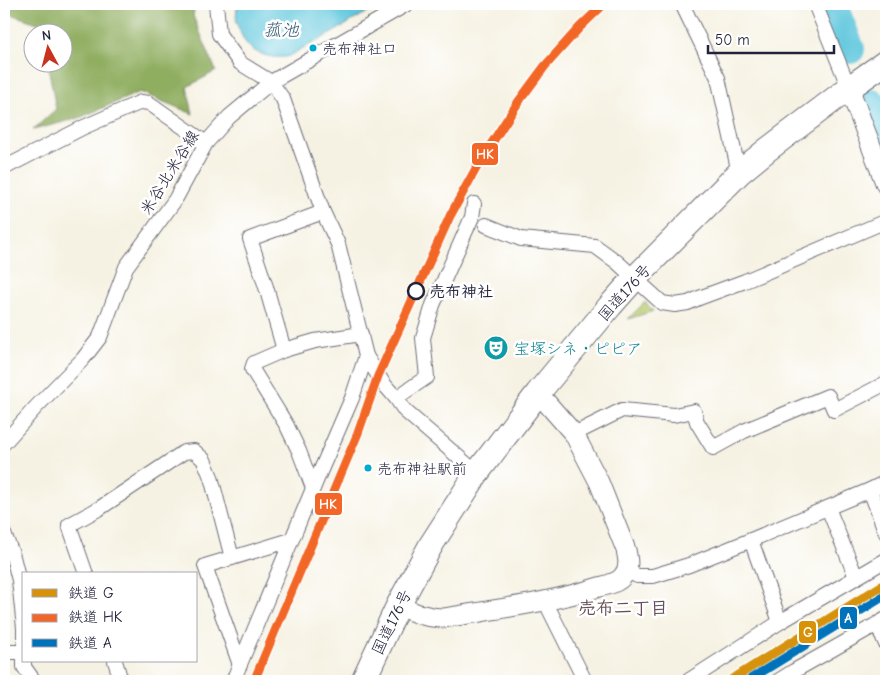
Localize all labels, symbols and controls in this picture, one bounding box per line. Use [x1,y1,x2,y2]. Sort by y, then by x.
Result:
water label: 菰池 [263,20,300,41]
north arrow [22,22,72,72]
scale bar [708,22,834,54]
text: N [41,27,52,45]
text: 50 m [715,31,750,49]
place label: 売布神社口 [322,40,397,58]
marker: 売布神社口 [308,43,318,53]
street label: 米谷北米谷線 [137,127,203,218]
line badge: HK [471,142,499,166]
text: HK [476,146,494,163]
street label: 国道176号 [594,260,655,325]
marker: 売布神社 [407,282,425,300]
place label: 売布神社 [429,283,493,301]
theatre icon: 宝塚シネ・ピピア [483,335,509,361]
place label: 宝塚シネ・ピピア [514,340,642,358]
place label: 売布神社駅前 [377,460,467,478]
marker: 売布神社駅前 [363,463,373,473]
line badge: HK [314,492,343,516]
text: HK [319,496,337,513]
legend [22,572,198,662]
text: 鉄道 G [68,584,114,602]
street label: 国道176号 [368,587,415,658]
district label: 売布二丁目 [578,598,668,619]
line badge: A [839,606,858,630]
text: 鉄道 HK [68,608,123,626]
text: A [844,610,852,627]
line badge: G [798,620,817,644]
text: G [803,624,813,641]
text: 鉄道 A [68,634,112,652]

